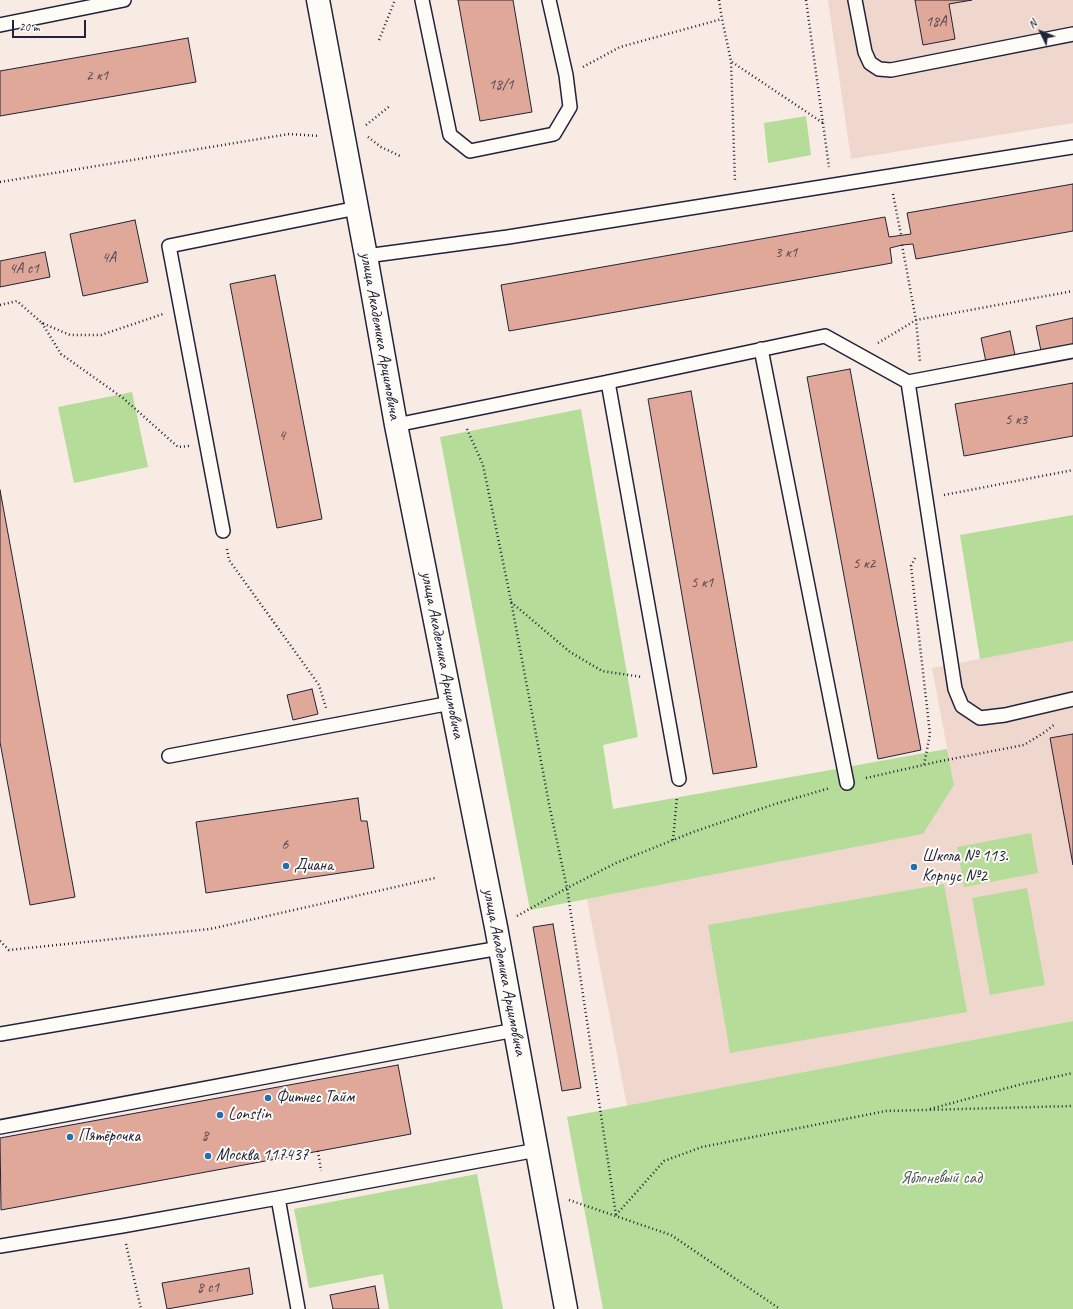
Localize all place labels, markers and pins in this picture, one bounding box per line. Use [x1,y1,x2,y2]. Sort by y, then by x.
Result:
place label: Школа № 113. Корпус №2 [922,847,1008,887]
place label: Диана [294,856,333,876]
marker: Диана [281,861,291,871]
marker: Школа № 113. Корпус №2 [909,862,919,872]
place label: Фитнес Тайм [276,1088,354,1108]
marker: Фитнес Тайм [263,1093,273,1103]
place label: Lonstin [228,1105,271,1125]
marker: Lonstin [215,1110,225,1120]
place label: Пятёрочка [78,1127,140,1147]
marker: Пятёрочка [65,1132,75,1142]
place label: Москва 117437 [216,1146,308,1166]
marker: Москва 117437 [203,1151,213,1161]

